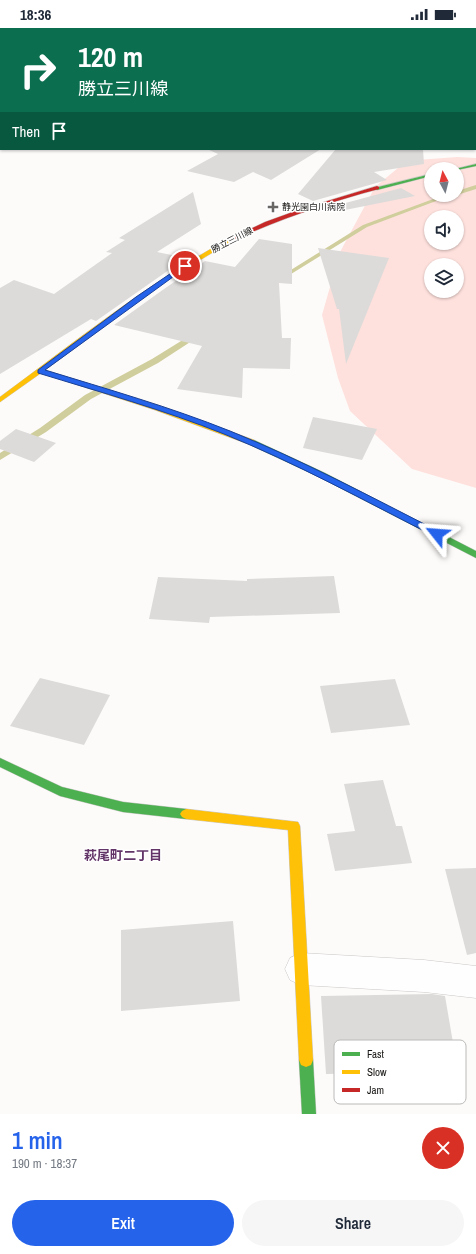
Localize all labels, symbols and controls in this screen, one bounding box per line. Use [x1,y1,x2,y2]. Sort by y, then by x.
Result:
text: 18:36 [20,4,51,25]
text: 120 m [78,38,143,76]
icon: right [12,44,64,96]
text: 勝立三川線 [78,76,168,101]
icon: arrive [48,120,70,142]
text: Then [12,121,40,142]
north arrow [424,162,464,202]
map controls [424,162,464,298]
marker: 静光園白川病院 [267,201,279,213]
place label: 静光園白川病院 [282,201,345,213]
button: sound [424,210,464,250]
street label: 勝立三川線 [209,224,256,256]
pin [168,249,202,283]
icon: arrive [174,255,196,277]
button: layers [424,258,464,298]
position arrow [416,513,458,555]
district label: 萩尾町二丁目 [84,847,162,864]
legend [334,1040,466,1104]
text: Fast [367,1047,385,1061]
text: Slow [367,1065,387,1079]
text: Jam [367,1083,384,1097]
text: 1 min [12,1124,63,1156]
button: close [422,1127,464,1169]
text: 190 m · 18:37 [12,1155,77,1172]
button: Exit [12,1200,234,1246]
button: Share [242,1200,464,1246]

